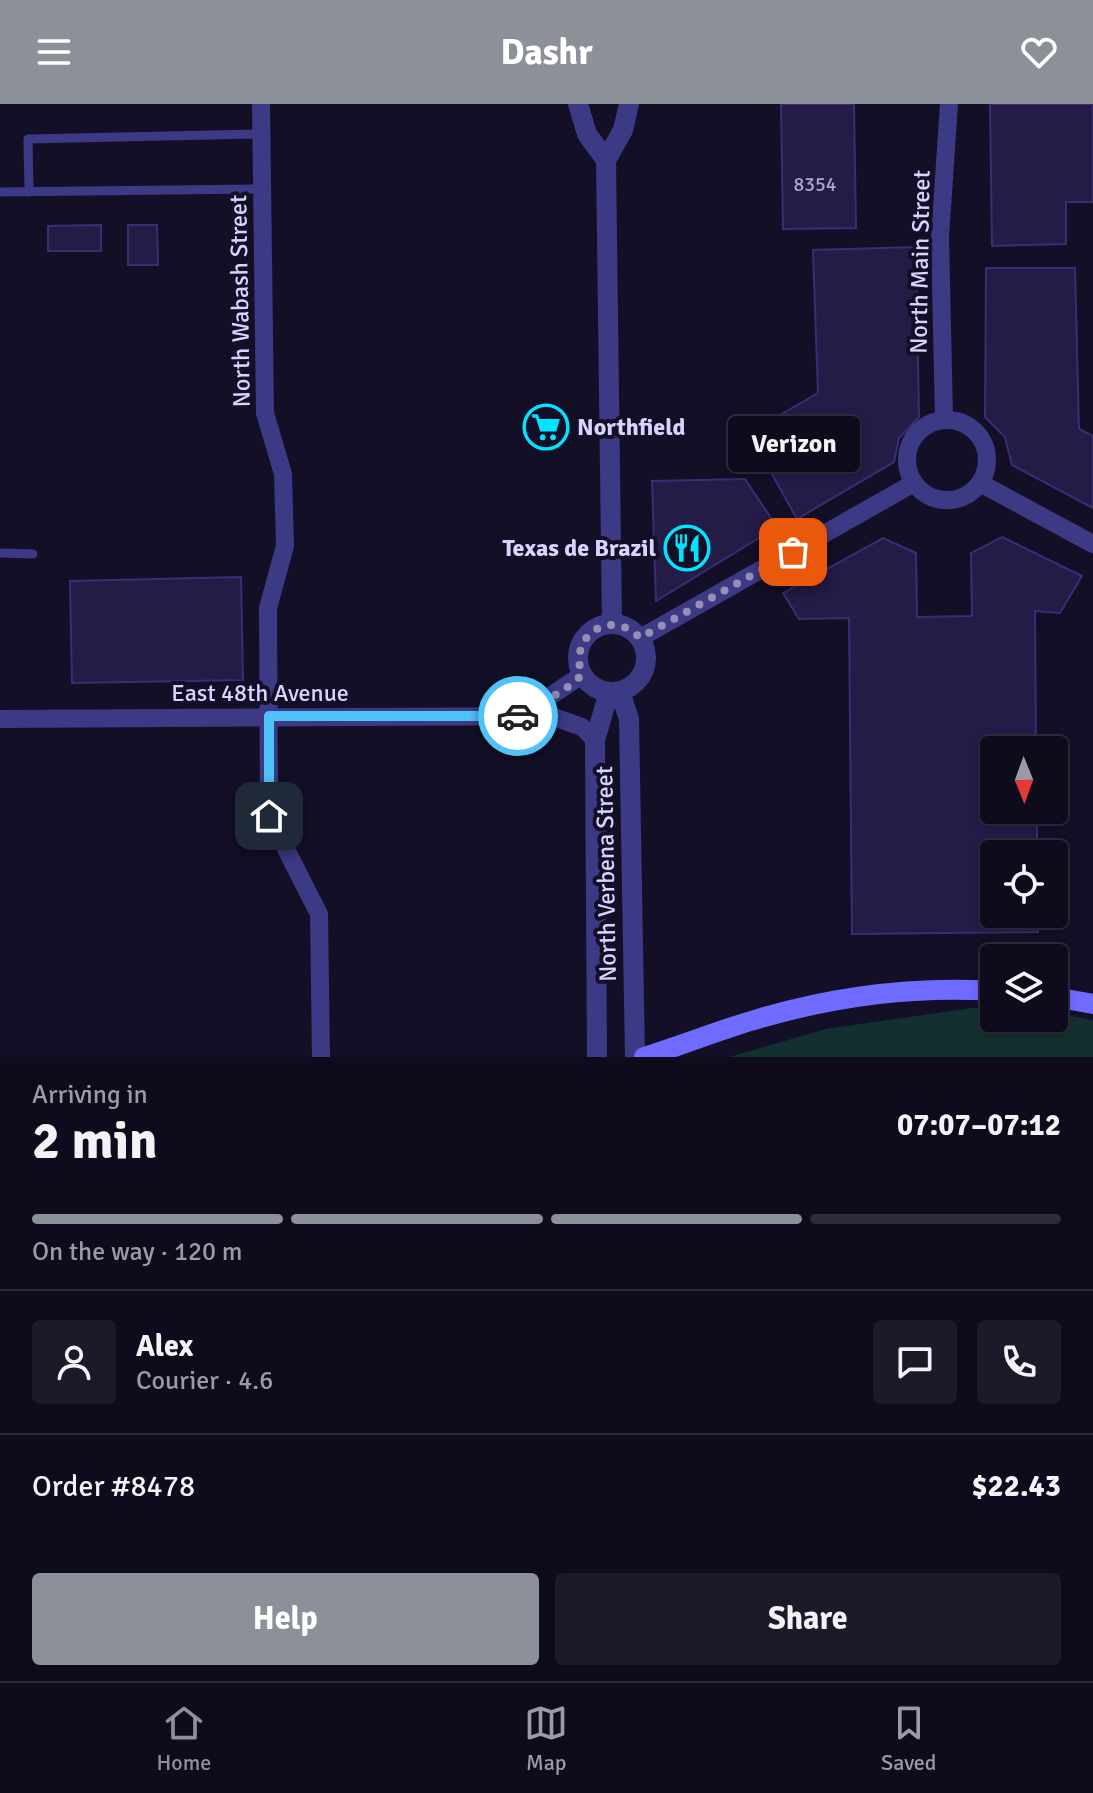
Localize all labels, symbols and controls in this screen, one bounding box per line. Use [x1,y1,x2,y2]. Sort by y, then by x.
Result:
icon: menu [32,30,76,74]
text: Dashr [501,30,592,75]
icon: heart [1017,30,1061,74]
street label: North Main Street [903,170,937,354]
house number: 8354 [793,172,837,197]
street label: North Wabash Street [223,194,257,408]
supermarket icon: Northfield [522,403,570,451]
place label: Northfield [577,412,685,442]
callout: Verizon [727,416,859,472]
text: Verizon [751,428,837,460]
pin [759,518,827,586]
restaurant icon: Texas de Brazil [663,524,711,572]
icon: bag [771,530,815,574]
place label: Texas de Brazil [502,533,656,563]
courier [478,676,558,756]
street label: East 48th Avenue [171,678,349,708]
icon: car [496,694,540,738]
north arrow [980,736,1068,824]
map controls [980,736,1068,1032]
street label: North Verbena Street [589,766,623,982]
pin [235,782,303,850]
icon: home [247,794,291,838]
button: locate [980,840,1068,928]
button: layers [980,944,1068,1032]
text: Arriving in [32,1079,148,1111]
text: 07:07–07:12 [897,1107,1061,1144]
text: 2 min [32,1109,158,1173]
text: On the way · 120 m [32,1236,242,1268]
button: person [32,1320,116,1404]
button: chat [873,1320,957,1404]
button: phone [977,1320,1061,1404]
text: Alex [136,1328,193,1365]
text: Courier · 4.6 [136,1365,273,1397]
text: Order #8478 [32,1468,195,1505]
text: $22.43 [971,1468,1061,1505]
button: Help [32,1573,539,1665]
button: Share [555,1573,1061,1665]
tab: Home [156,1701,211,1776]
tab: Map [524,1701,568,1776]
tab: Saved [881,1701,937,1776]

